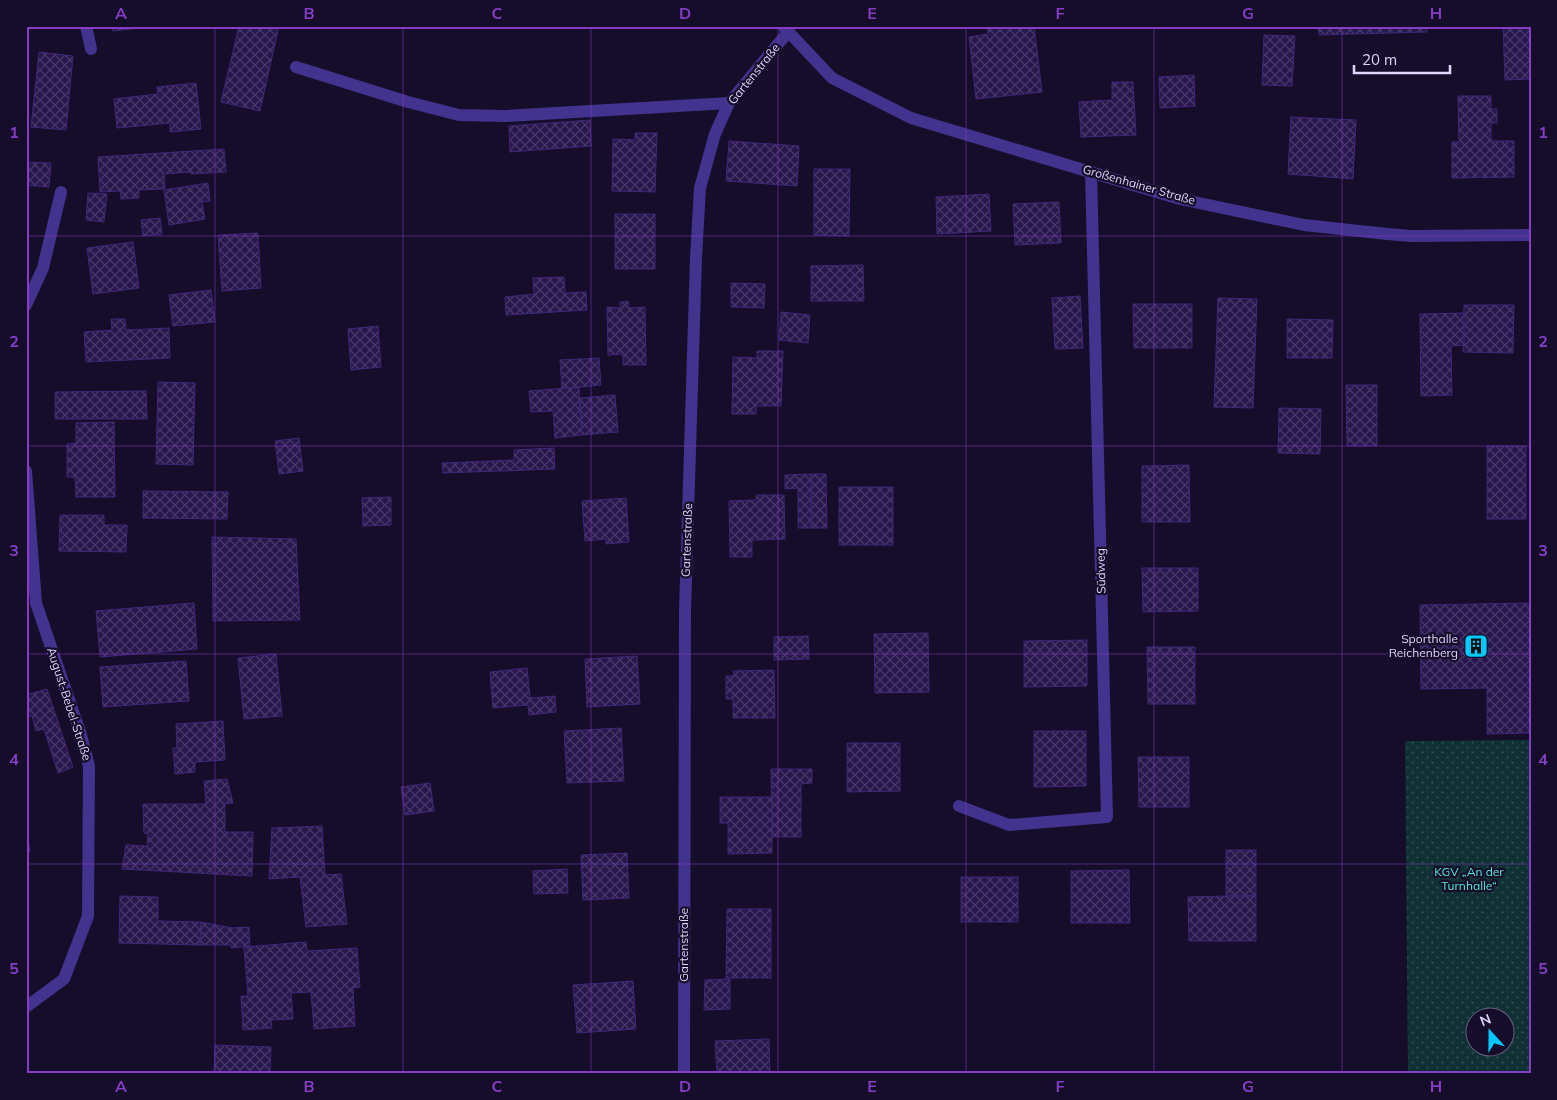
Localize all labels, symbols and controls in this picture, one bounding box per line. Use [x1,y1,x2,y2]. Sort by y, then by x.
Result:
text: A [115,3,127,23]
text: B [303,3,315,23]
text: C [492,3,503,23]
text: D [679,3,691,23]
text: E [867,3,877,23]
text: F [1055,3,1065,23]
text: G [1242,3,1254,23]
text: H [1430,3,1442,23]
street label: Gartenstraße [724,40,783,107]
scale bar [1354,42,1451,74]
text: 20 m [1362,50,1397,69]
text: 1 [9,122,19,142]
text: 1 [1538,122,1548,142]
street label: Großenhainer Straße [1081,161,1197,208]
text: 2 [9,331,19,351]
text: 2 [1538,331,1548,351]
street label: Gartenstraße [678,503,695,577]
text: 3 [9,540,19,560]
text: 3 [1538,540,1548,560]
street label: Südweg [1093,548,1108,594]
place label: Sporthalle Reichenberg [1389,631,1458,660]
building icon: Sporthalle Reichenberg [1463,633,1489,659]
street label: August-Bebel-Straße [44,645,95,762]
text: 4 [9,749,19,769]
text: 4 [1538,749,1548,769]
park label: KGV „An der Turnhalle“ [1434,864,1504,893]
street label: Gartenstraße [676,908,691,982]
text: 5 [9,958,19,978]
text: 5 [1538,958,1548,978]
north arrow [1464,1008,1514,1058]
text: N [1477,1010,1494,1030]
text: A [115,1076,127,1096]
text: B [303,1076,315,1096]
text: C [492,1076,503,1096]
text: D [679,1076,691,1096]
text: E [867,1076,877,1096]
text: F [1055,1076,1065,1096]
text: G [1242,1076,1254,1096]
text: H [1430,1076,1442,1096]

